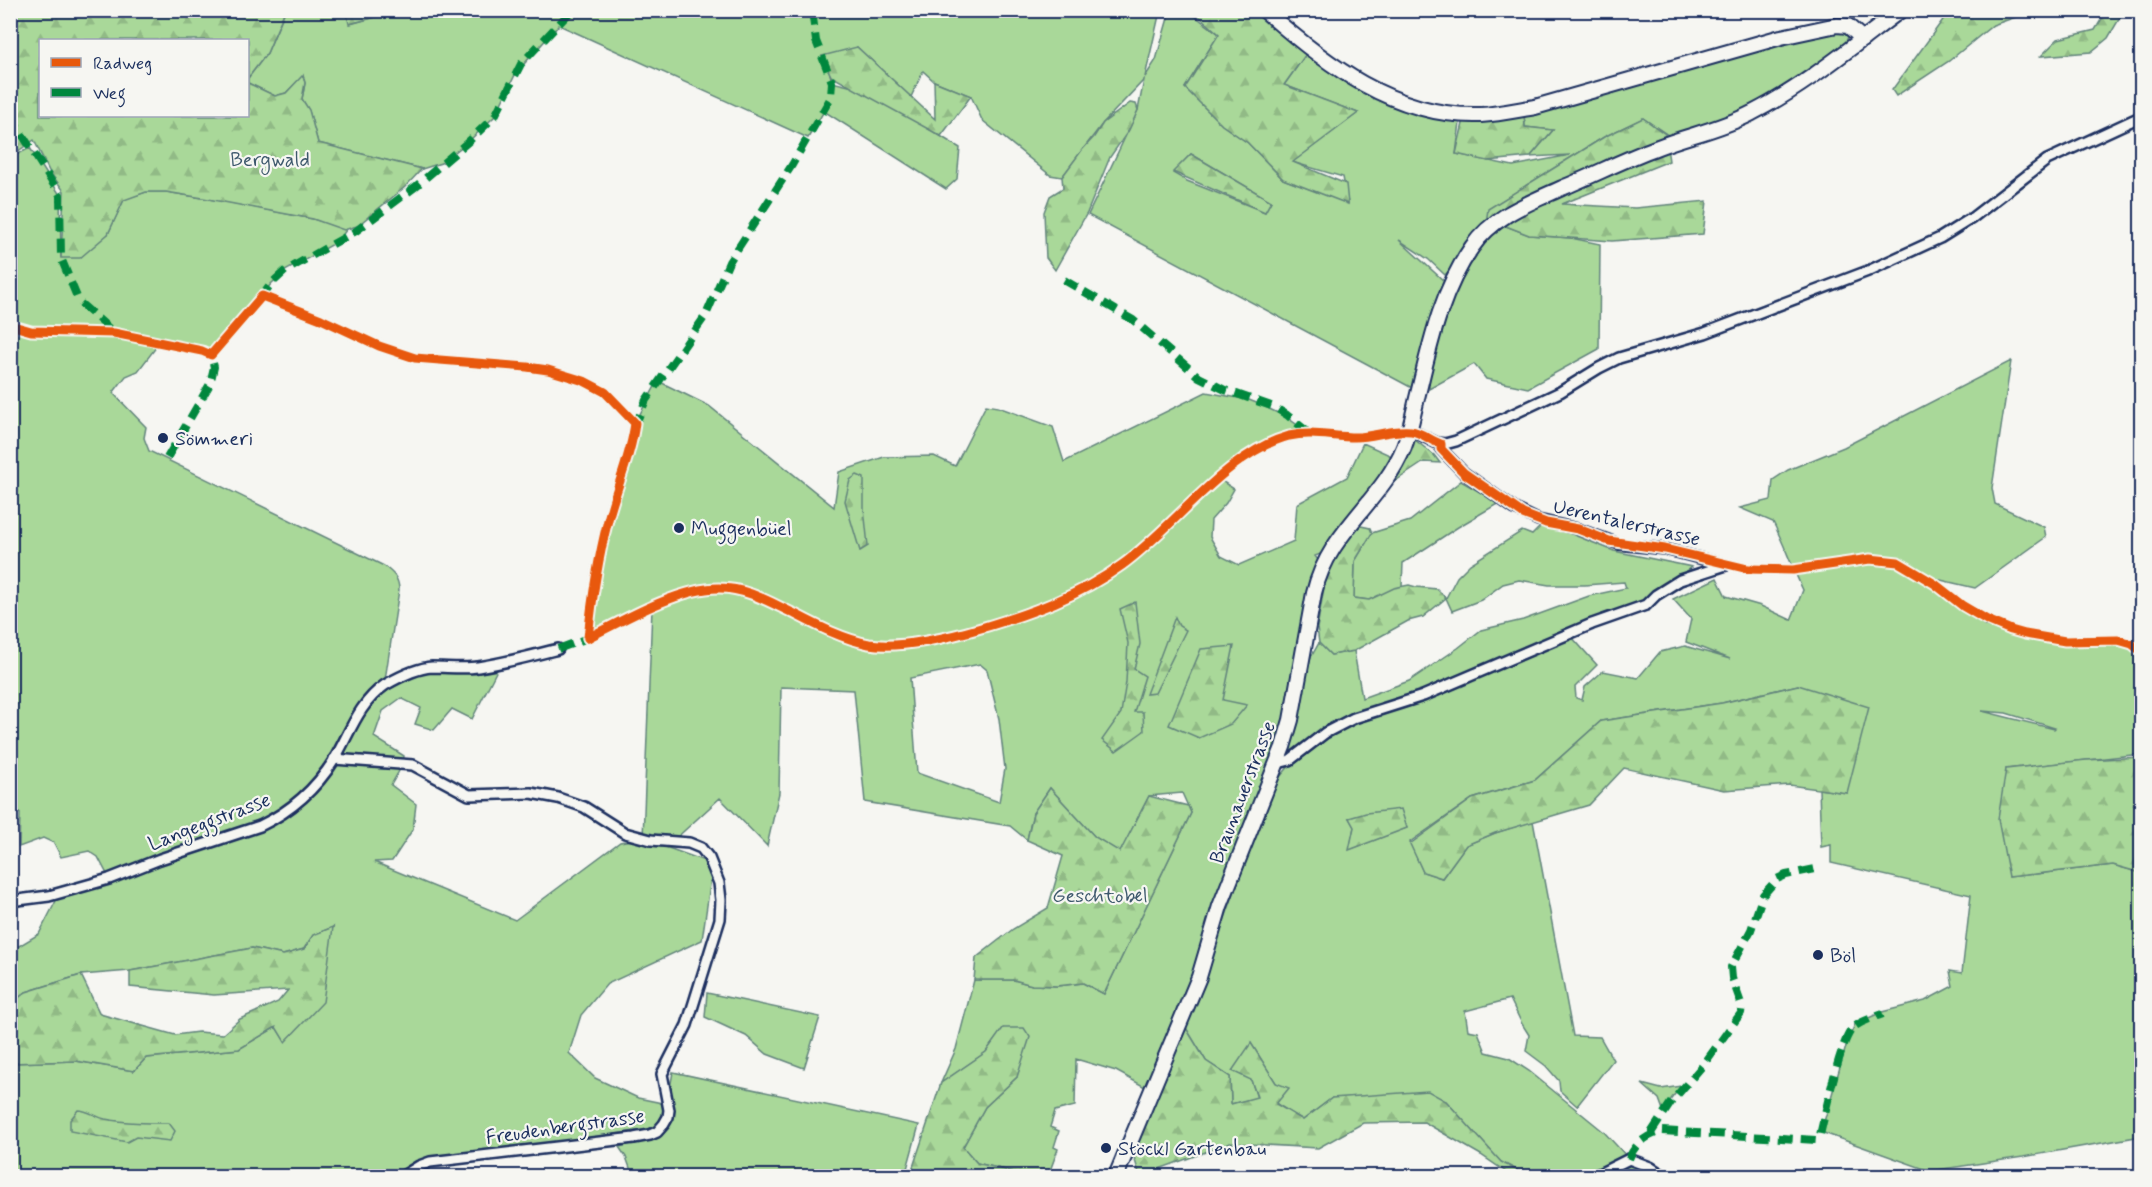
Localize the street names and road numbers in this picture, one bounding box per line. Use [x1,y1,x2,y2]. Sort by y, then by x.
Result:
street label: Uerentalerstrasse [1550,493,1703,554]
street label: Braunauerstrasse [1204,717,1283,868]
street label: Langeggstrasse [144,787,275,860]
street label: Freudenbergstrasse [484,1103,647,1154]

